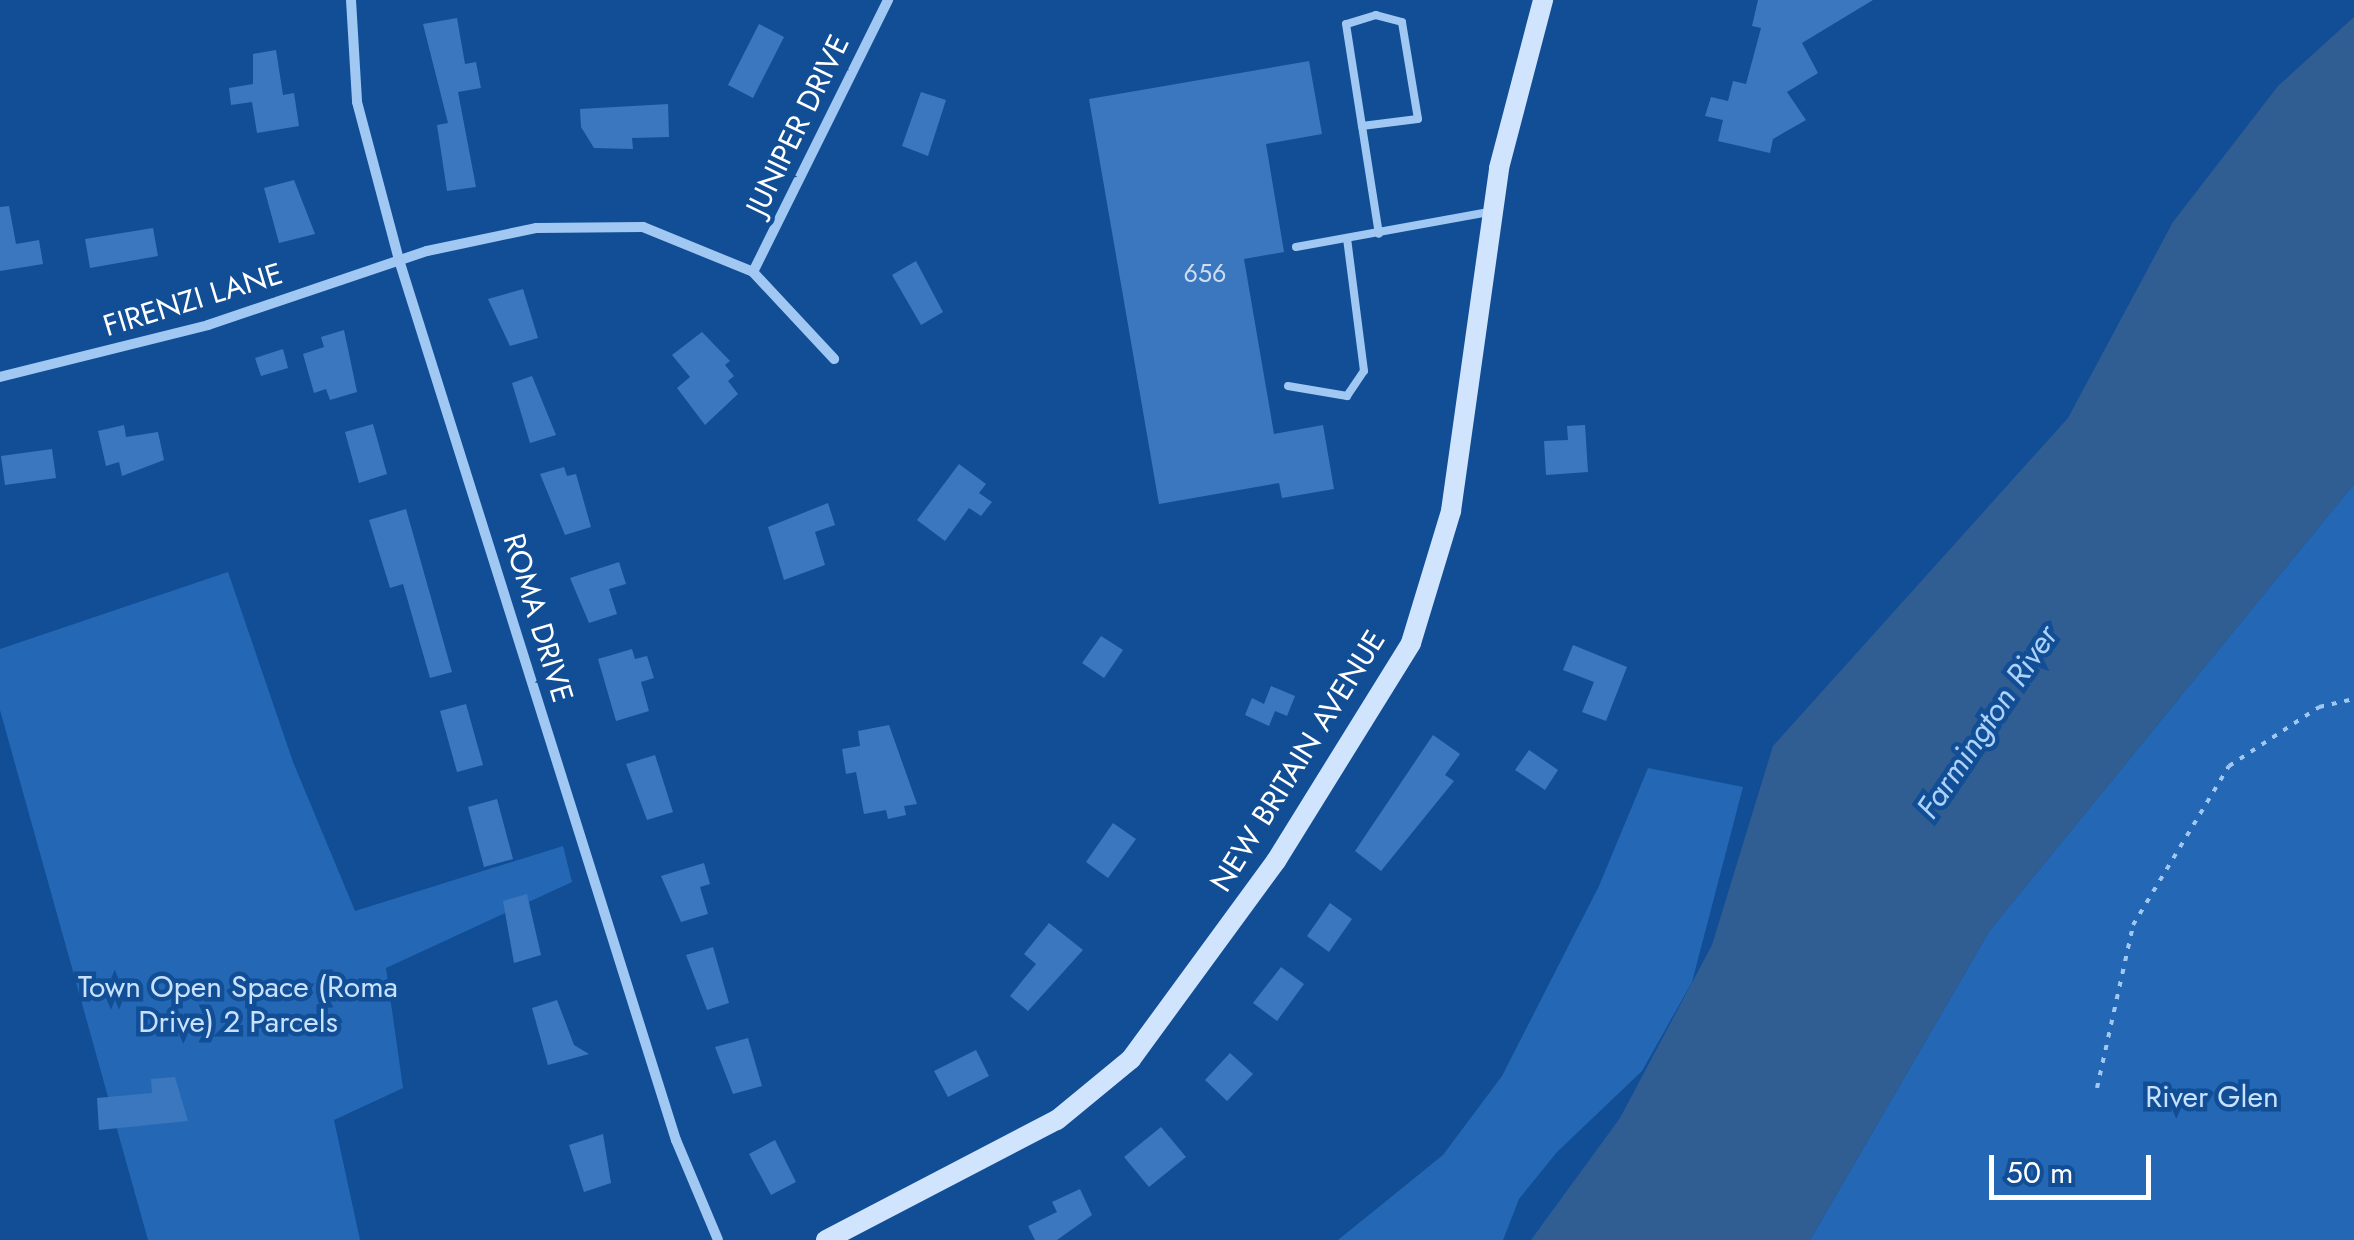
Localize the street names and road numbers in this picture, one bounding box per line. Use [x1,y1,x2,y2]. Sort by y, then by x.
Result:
street label: JUNIPER DRIVE [739,29,857,221]
street label: FIRENZI LANE [99,256,287,344]
street label: ROMA DRIVE [495,529,581,707]
street label: NEW BRITAIN AVENUE [1203,624,1393,898]

